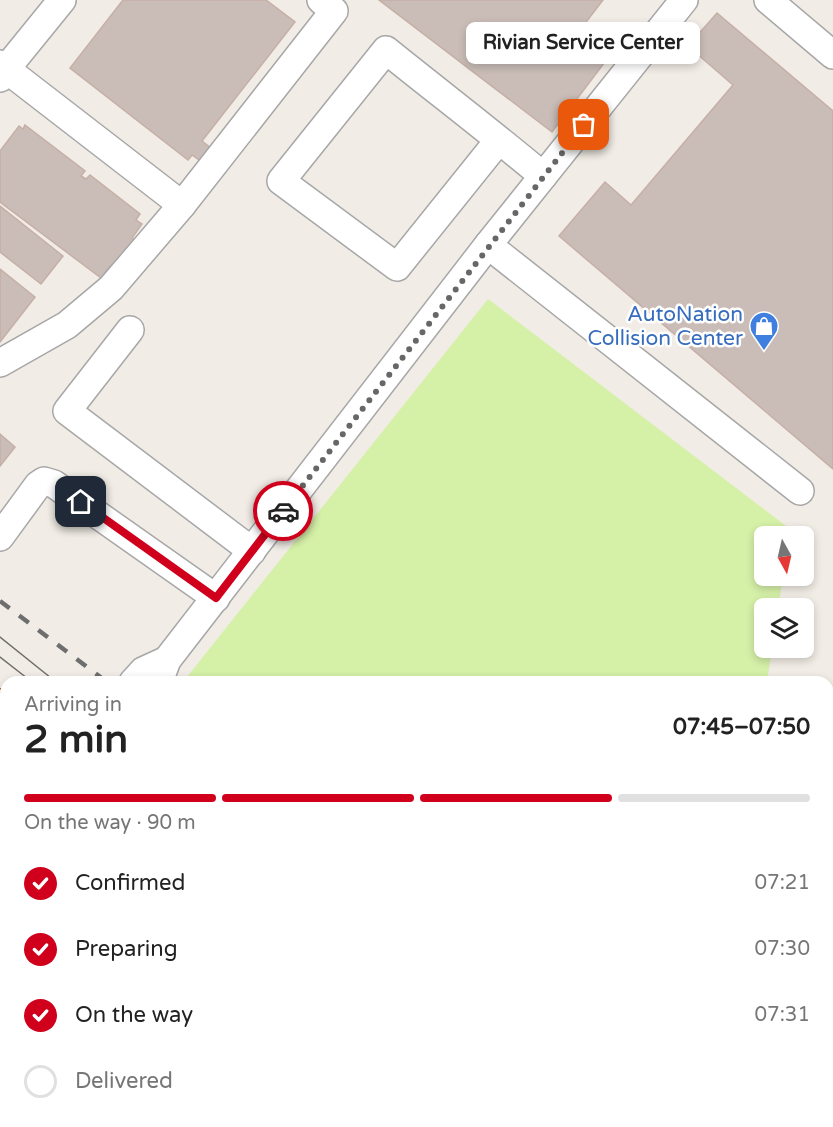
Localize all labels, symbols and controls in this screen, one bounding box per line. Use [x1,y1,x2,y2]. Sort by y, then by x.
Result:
callout: Rivian Service Center [467,23,701,65]
text: Rivian Service Center [483,31,683,55]
pin [558,99,609,150]
icon: bag [567,108,600,141]
place label: AutoNation Collision Center [587,302,743,351]
shop icon: AutoNation Collision Center [748,310,780,352]
pin [55,476,106,527]
courier [253,481,313,541]
icon: home [64,485,97,518]
icon: car [267,495,300,528]
north arrow [754,526,814,586]
map controls [754,526,814,658]
button: layers [754,598,814,658]
text: Arriving in [24,693,122,717]
text: 07:45–07:50 [673,714,810,740]
text: 2 min [24,716,128,763]
text: On the way · 90 m [24,811,196,835]
icon: check [24,867,57,900]
text: Confirmed [75,870,185,896]
text: 07:21 [755,871,810,895]
icon: check [24,933,57,966]
text: Preparing [75,936,178,962]
text: 07:30 [755,937,810,961]
icon: check [24,999,57,1032]
text: On the way [75,1002,193,1028]
text: 07:31 [755,1003,810,1027]
text: Delivered [75,1068,173,1094]

